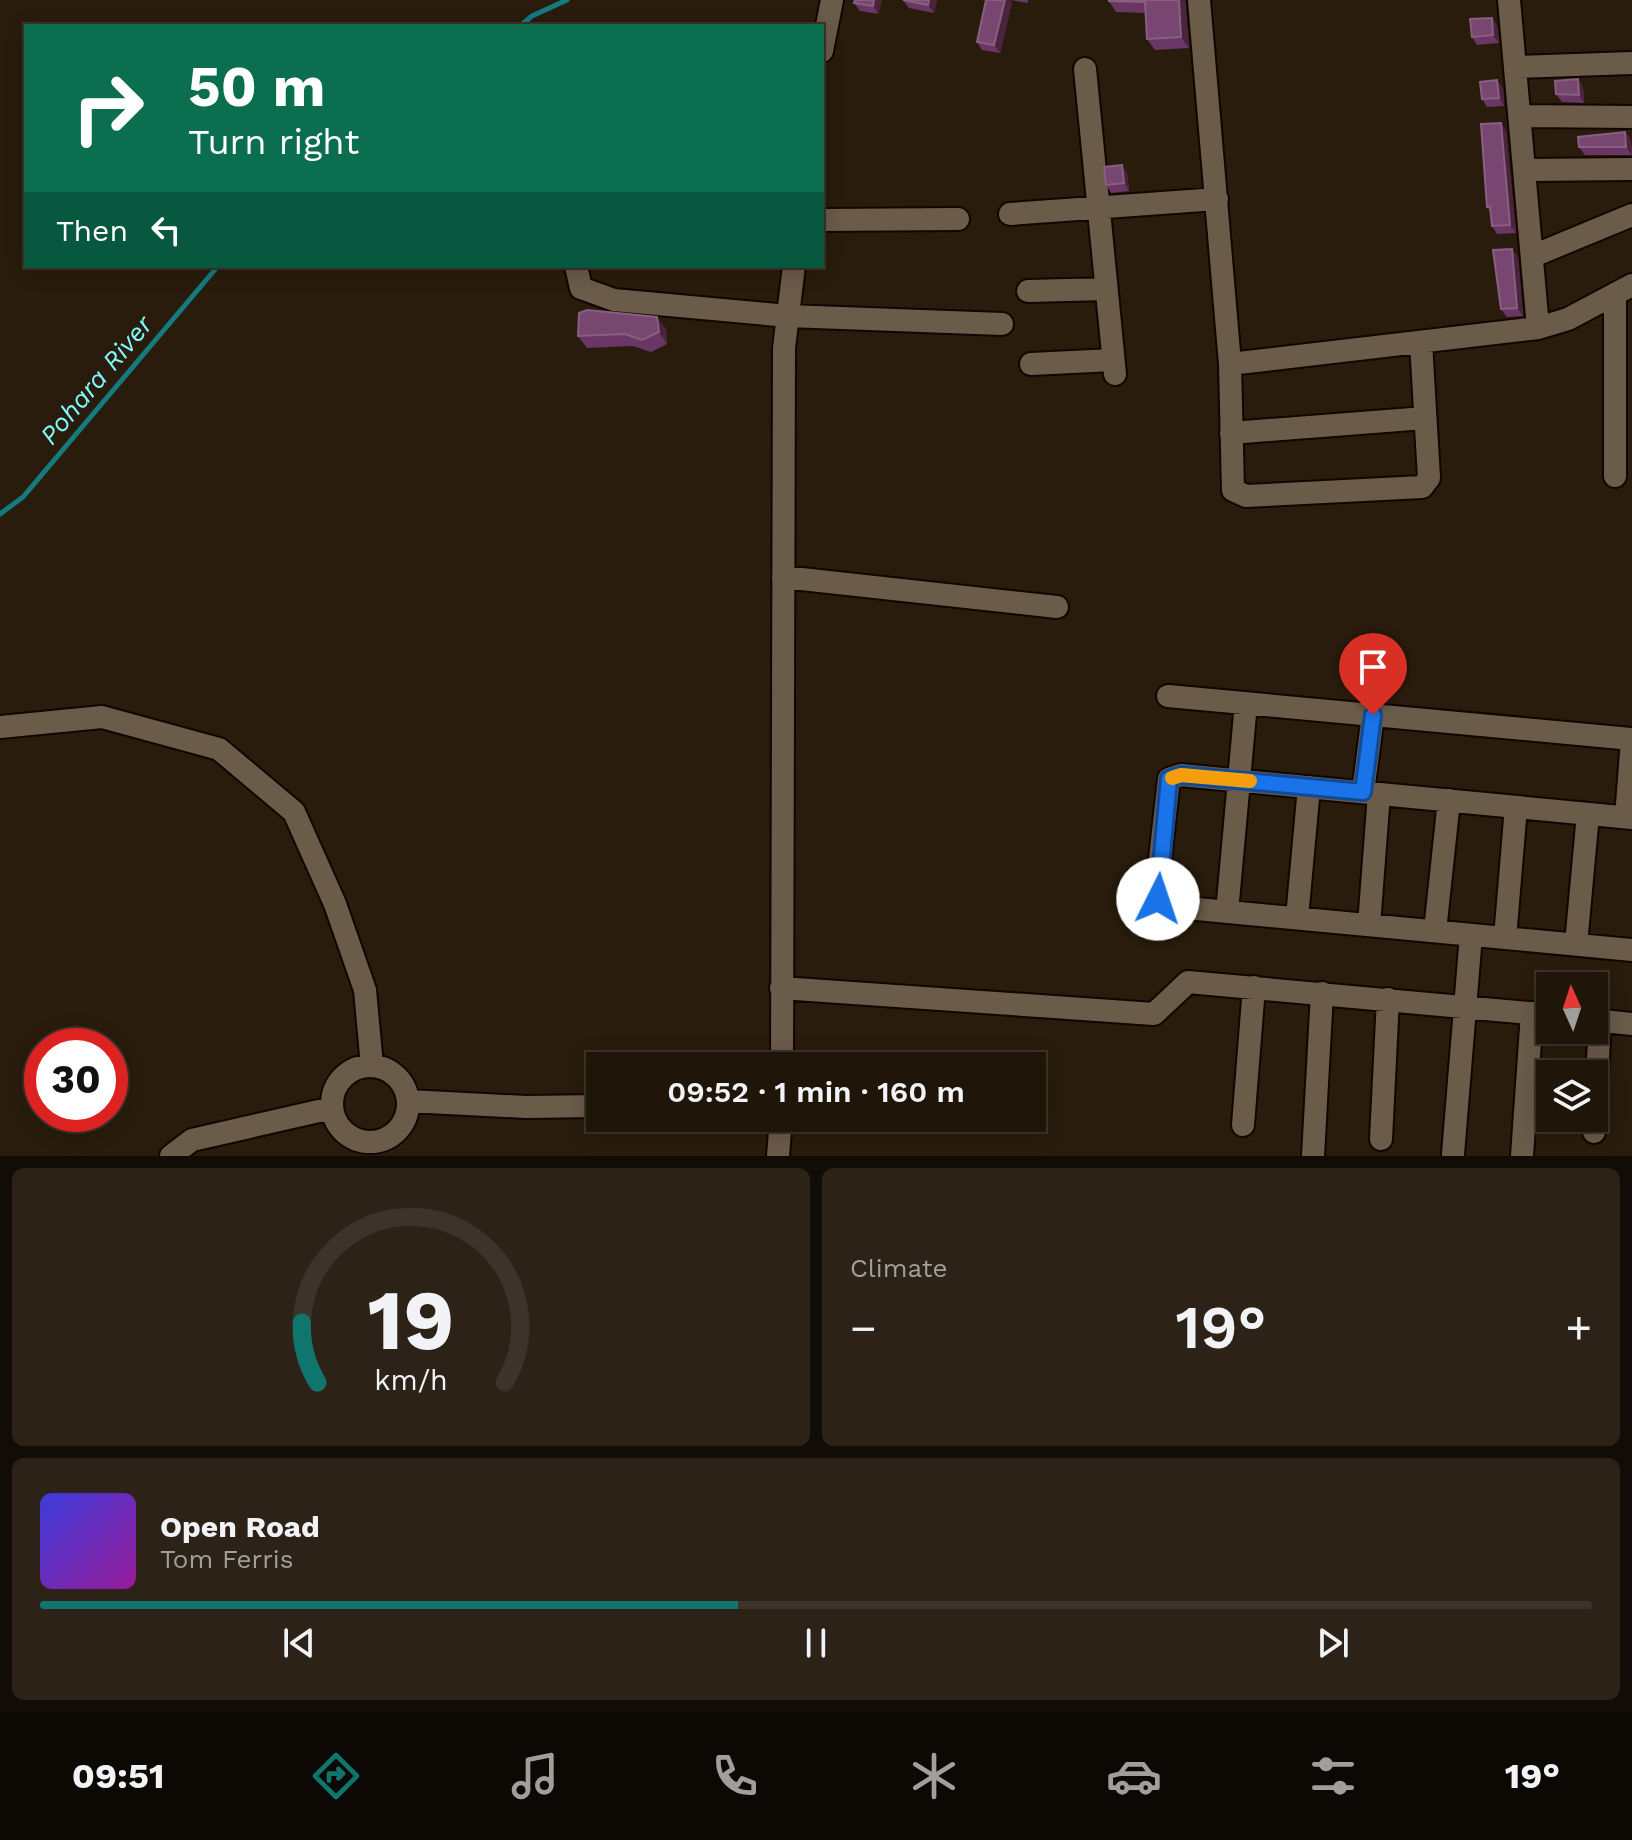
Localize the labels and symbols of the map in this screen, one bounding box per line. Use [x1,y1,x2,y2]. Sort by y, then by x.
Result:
water label: Pohara River [34,309,159,450]
pin [1339,633,1407,715]
position arrow [1116,857,1200,941]
north arrow [1536,972,1608,1044]
speed limit sign: 30 [24,1028,128,1132]

